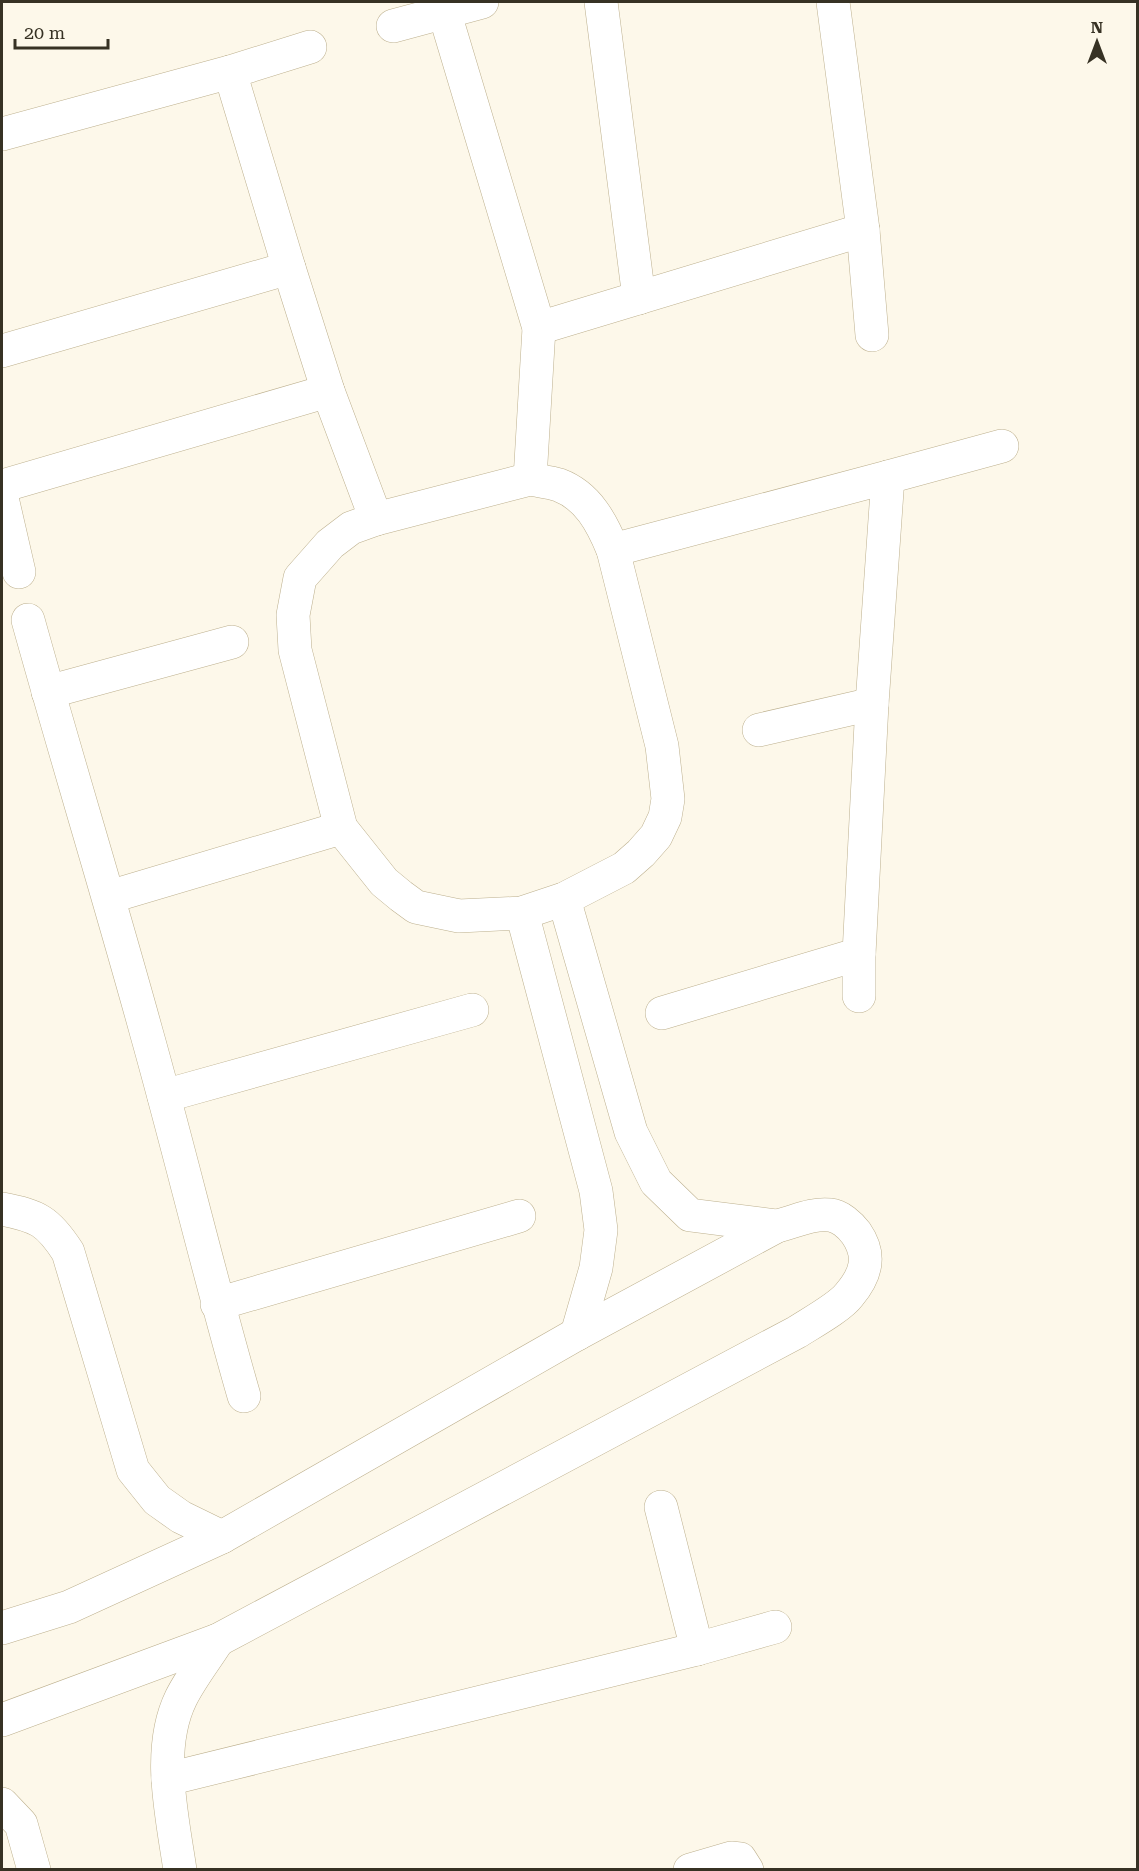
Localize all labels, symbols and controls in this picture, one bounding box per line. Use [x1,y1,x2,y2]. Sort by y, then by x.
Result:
scale bar [15,12,108,50]
north arrow [1067,12,1127,72]
text: N [1091,18,1103,37]
text: 20 m [24,22,65,43]

